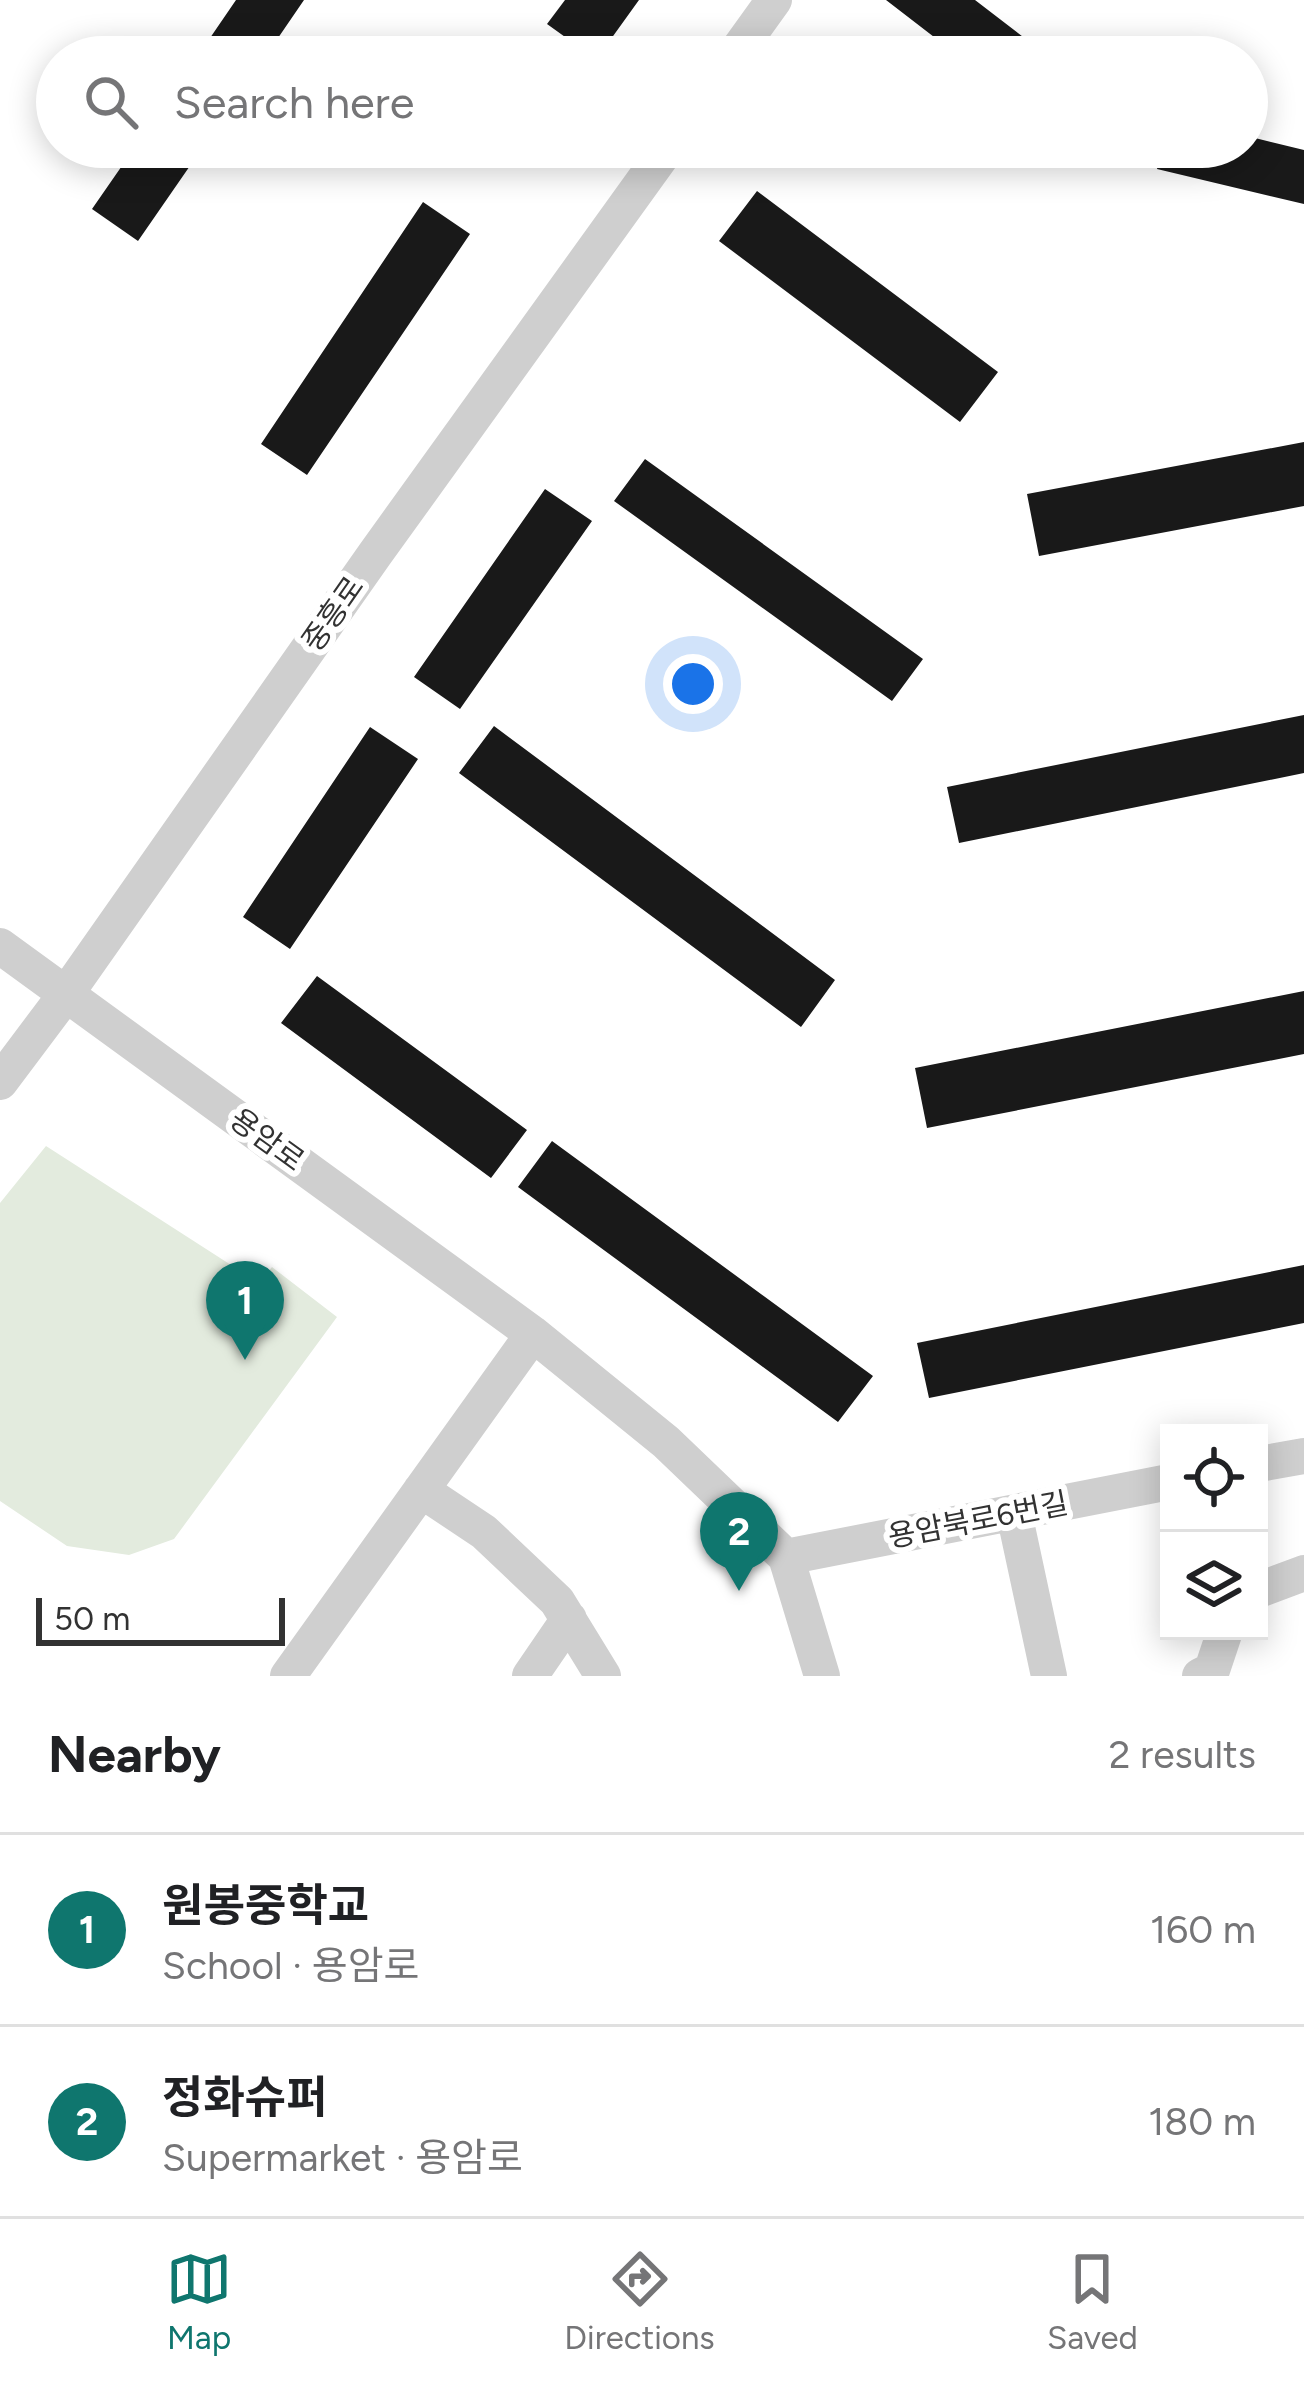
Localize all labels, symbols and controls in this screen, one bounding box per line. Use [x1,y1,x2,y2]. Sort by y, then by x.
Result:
search box [36,36,1268,168]
icon: search [78,69,144,135]
text: Search here [174,75,414,129]
street label: 중흥로 [294,569,371,658]
your location [663,654,723,714]
street label: 용암로 [223,1100,312,1179]
pin: 1 [206,1261,284,1360]
map controls [1160,1424,1268,1640]
button: locate [1160,1424,1268,1532]
street label: 용암북로6번길 [885,1484,1071,1555]
pin: 2 [700,1492,778,1591]
button: layers [1160,1532,1268,1640]
scale bar [36,1592,285,1645]
text: 50 m [54,1599,130,1638]
text: Nearby [48,1724,221,1785]
text: 2 results [1109,1731,1256,1778]
text: 원봉중학교 [162,1878,369,1932]
text: 1 [79,1906,95,1953]
text: 160 m [1150,1906,1256,1953]
text: School · 용암로 [162,1942,419,1989]
text: 정화슈퍼 [162,2070,328,2124]
text: 2 [76,2098,98,2145]
text: 180 m [1148,2098,1256,2145]
text: Supermarket · 용암로 [162,2134,523,2181]
tab: Map [166,2246,232,2357]
tab: Directions [564,2246,715,2357]
tab: Saved [1047,2246,1138,2357]

